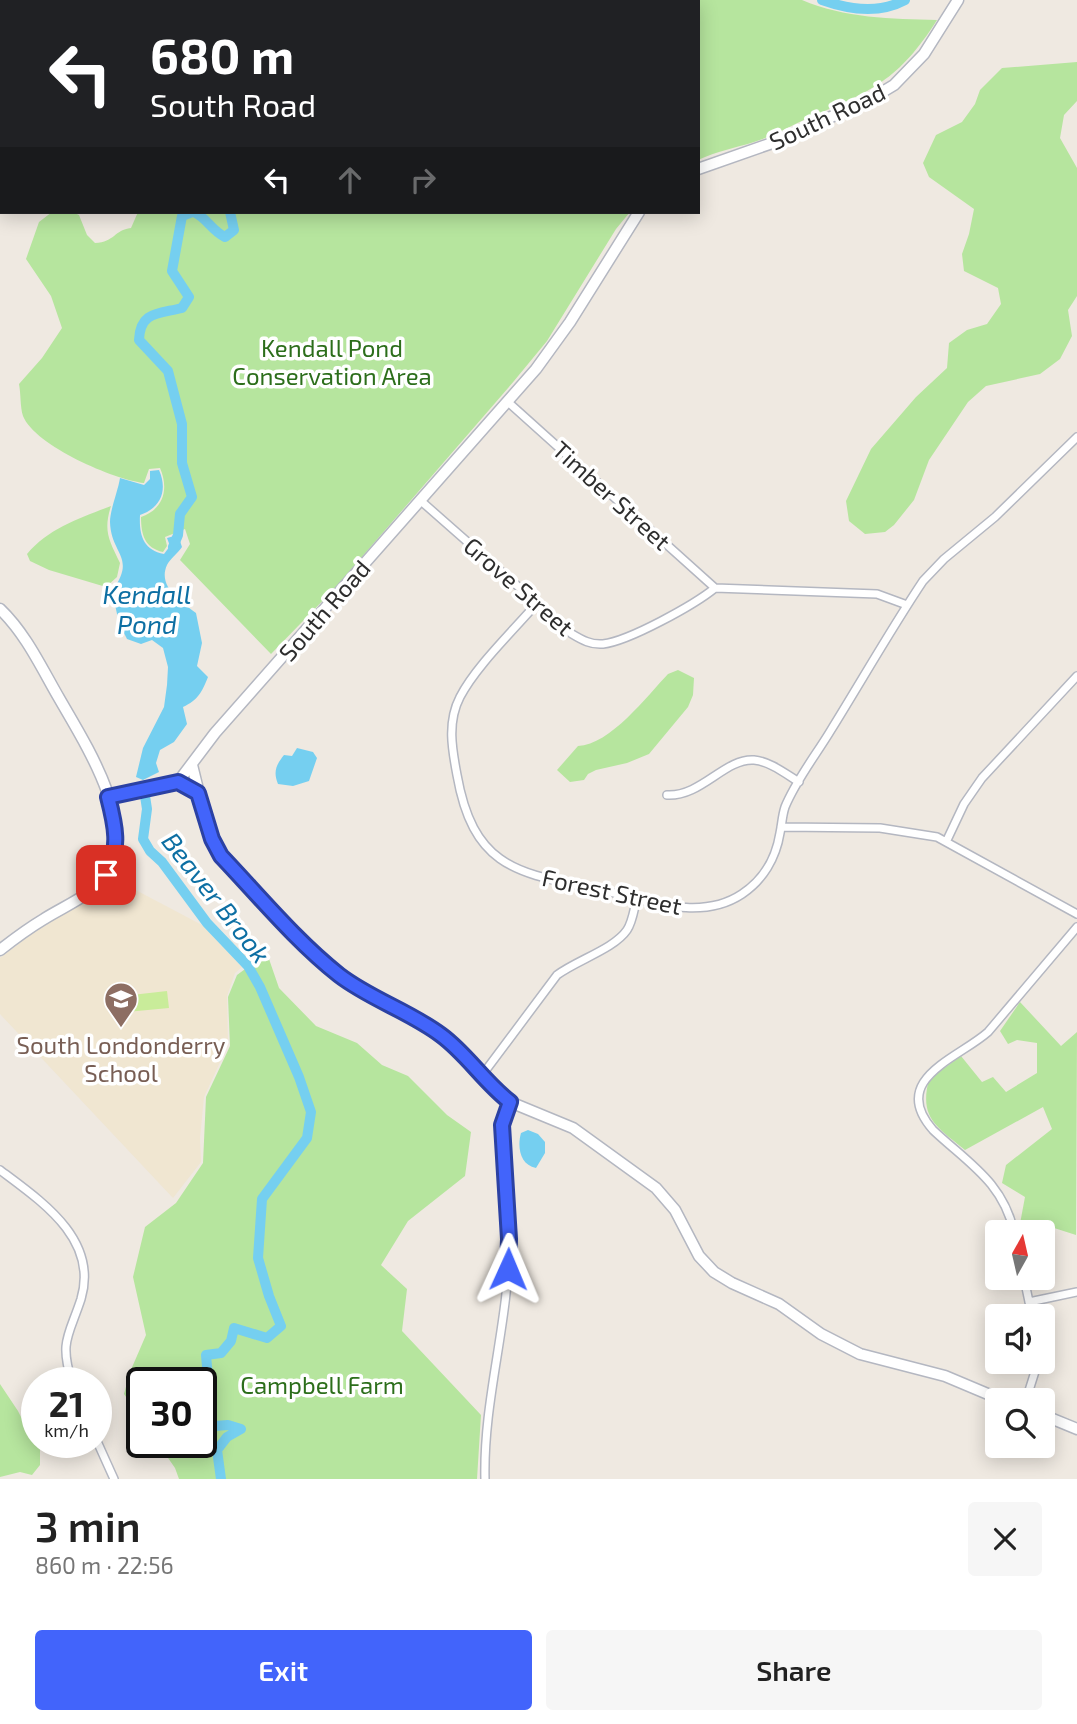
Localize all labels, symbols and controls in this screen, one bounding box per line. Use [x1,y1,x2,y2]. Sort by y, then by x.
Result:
text: 680 m [150,25,294,84]
icon: left [35,28,126,119]
street label: South Road [764,77,890,155]
text: South Road [150,85,316,123]
icon: left [258,161,296,199]
icon: ahead [331,161,369,199]
icon: right [404,161,442,199]
park label: Kendall Pond Conservation Area [232,333,432,390]
street label: Timber Street [547,434,677,556]
street label: Grove Street [458,531,580,641]
street label: South Road [272,554,376,666]
water label: Kendall Pond [103,578,191,639]
water label: Beaver Brook [156,825,278,969]
pin [76,845,136,905]
icon: arrive [87,856,125,894]
street label: Forest Street [540,862,684,920]
school or university icon: South Londonderry School [102,980,140,1029]
place label: South Londonderry School [17,1030,226,1087]
north arrow [985,1220,1055,1290]
map controls [985,1220,1055,1458]
position arrow [471,1232,545,1306]
button: sound [985,1304,1055,1374]
speed limit sign: 30 [126,1367,217,1458]
park label: Campbell Farm [240,1370,404,1399]
text: 21 [49,1382,84,1424]
button: search [985,1388,1055,1458]
text: km/h [44,1419,89,1441]
text: 3 min [35,1500,141,1550]
button: close [968,1502,1042,1576]
text: 860 m · 22:56 [35,1551,174,1579]
button: Exit [35,1630,532,1710]
button: Share [546,1630,1042,1710]

